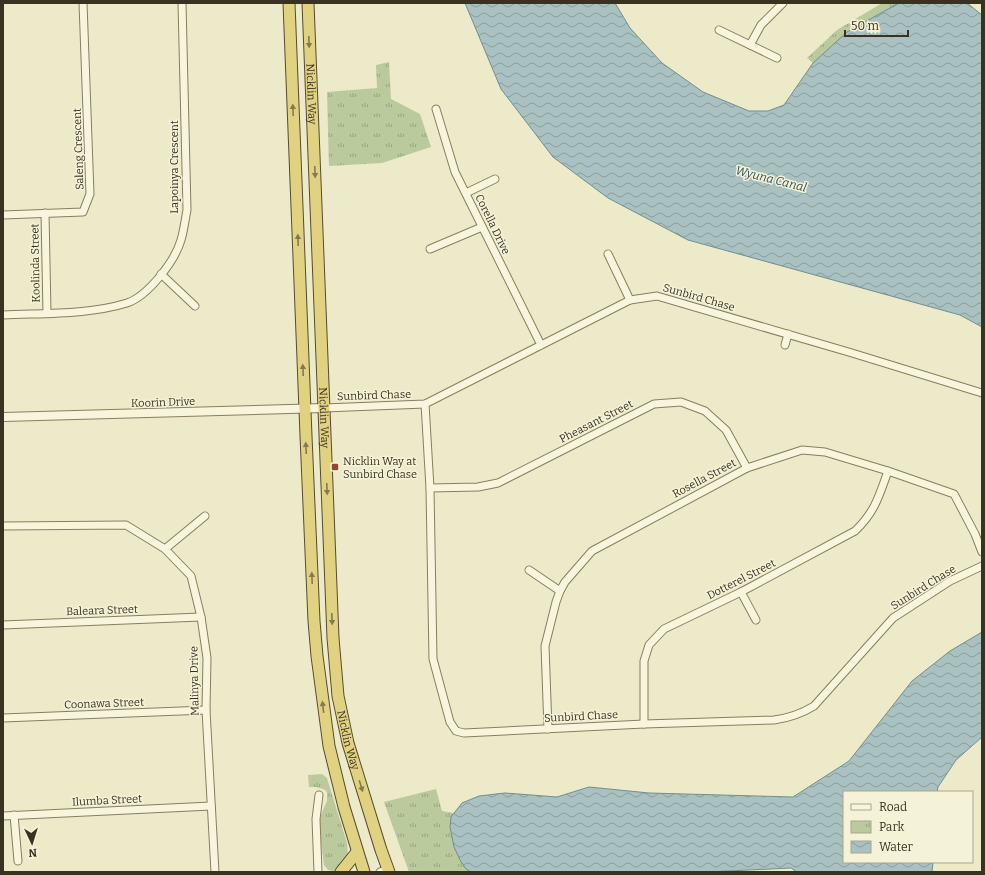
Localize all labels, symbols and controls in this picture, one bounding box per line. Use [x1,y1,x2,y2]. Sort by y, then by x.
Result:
scale bar [845,12,908,38]
text: 50 m [851,19,880,33]
one-way arrow [306,36,312,49]
street label: Nicklin Way [303,63,319,125]
one-way arrow [290,103,296,116]
street label: Saleng Crescent [71,108,86,190]
street label: Lapoinya Crescent [168,120,181,214]
water label: Wyuna Canal [734,163,808,195]
one-way arrow [311,166,318,178]
street label: Corella Drive [472,192,513,256]
street label: Koolinda Street [28,223,43,303]
one-way arrow [295,234,302,246]
street label: Sunbird Chase [661,281,736,314]
one-way arrow [300,364,307,376]
street label: Nicklin Way [316,387,332,449]
street label: Sunbird Chase [337,388,411,403]
street label: Koorin Drive [131,395,195,410]
street label: Pheasant Street [557,397,635,446]
one-way arrow [303,442,310,454]
place label: Nicklin Way at Sunbird Chase [343,455,417,481]
street label: Rosella Street [670,456,738,501]
marker: Nicklin Way at Sunbird Chase [330,462,340,472]
one-way arrow [324,483,331,495]
street label: Dotterel Street [705,557,778,602]
street label: Sunbird Chase [888,562,958,613]
one-way arrow [309,572,316,584]
street label: Baleara Street [66,603,138,618]
one-way arrow [329,613,335,626]
street label: Malinya Drive [187,646,202,716]
street label: Coonawa Street [64,696,144,711]
one-way arrow [320,701,326,713]
street label: Sunbird Chase [544,708,618,725]
street label: Nicklin Way [334,709,362,772]
one-way arrow [358,780,364,792]
legend [843,791,973,863]
street label: Ilumba Street [72,792,142,809]
text: Road [879,800,907,814]
text: Park [879,820,905,834]
north arrow [12,823,52,863]
text: Water [879,840,914,854]
text: N [27,846,37,859]

